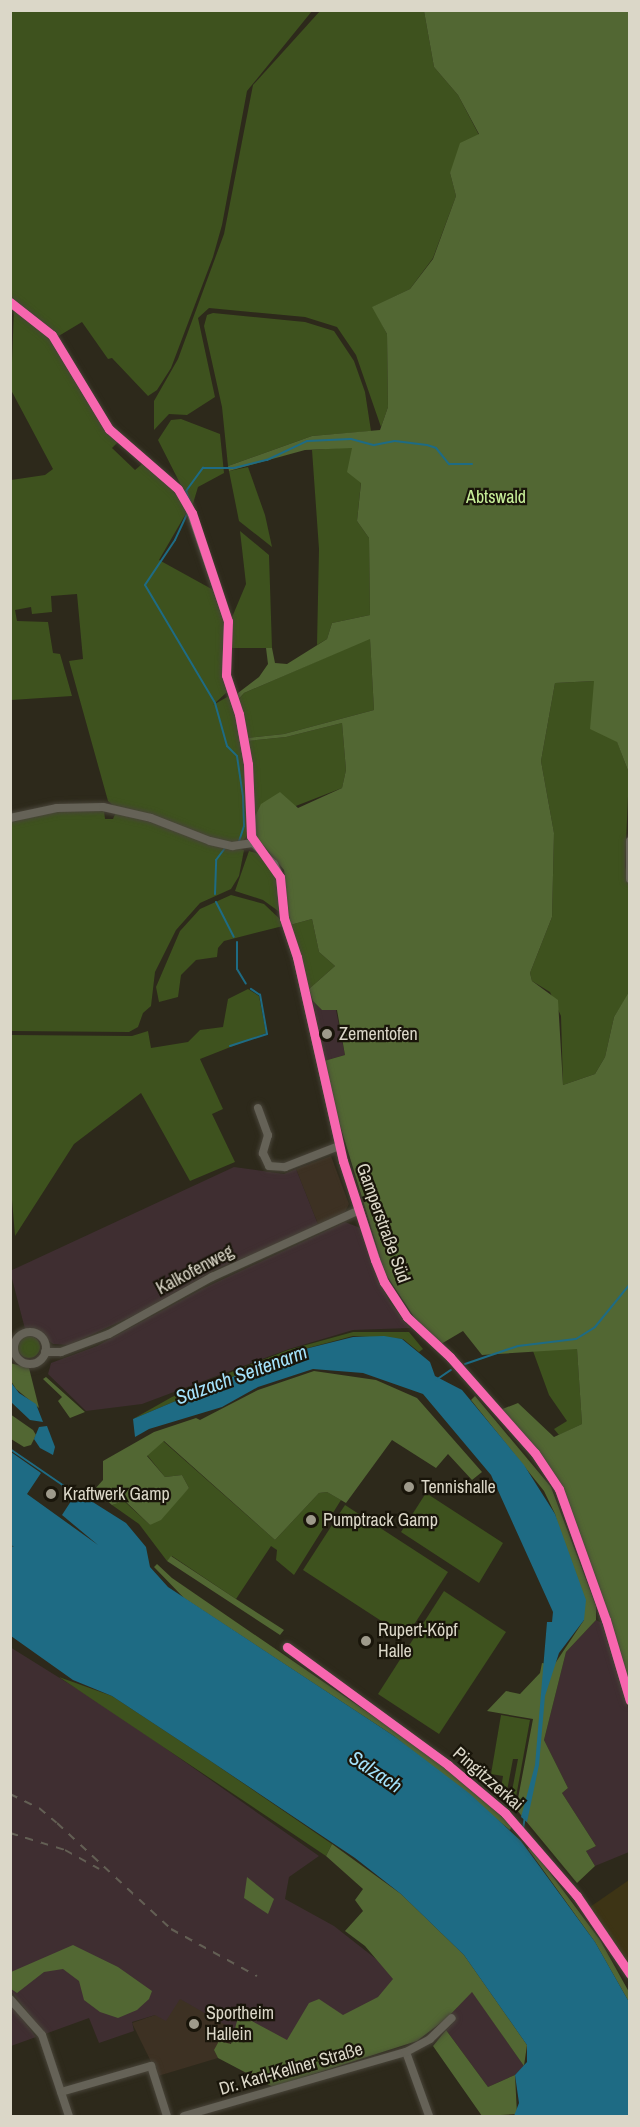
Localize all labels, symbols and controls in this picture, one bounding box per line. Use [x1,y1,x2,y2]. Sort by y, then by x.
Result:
park label: Abtswald [466,486,526,508]
place label: Zementofen [339,1023,418,1045]
marker: Zementofen [320,1027,334,1041]
street label: Gamperstraße Süd [351,1160,415,1286]
street label: Kalkofenweg [153,1241,237,1299]
water label: Salzach Seitenarm [172,1339,310,1409]
place label: Tennishalle [421,1476,496,1498]
marker: Tennishalle [402,1480,416,1494]
place label: Kraftwerk Gamp [63,1483,170,1505]
marker: Kraftwerk Gamp [44,1487,58,1501]
place label: Pumptrack Gamp [323,1509,438,1531]
marker: Pumptrack Gamp [304,1513,318,1527]
place label: Rupert-Köpf Halle [378,1620,458,1662]
marker: Rupert-Köpf Halle [359,1634,373,1648]
street label: Pingitzzerkai [448,1743,528,1815]
water label: Salzach [345,1745,407,1797]
place label: Sportheim Hallein [206,2003,274,2046]
marker: Sportheim Hallein [187,2017,201,2031]
street label: Dr. Karl-Kellner Straße [217,2038,365,2100]

